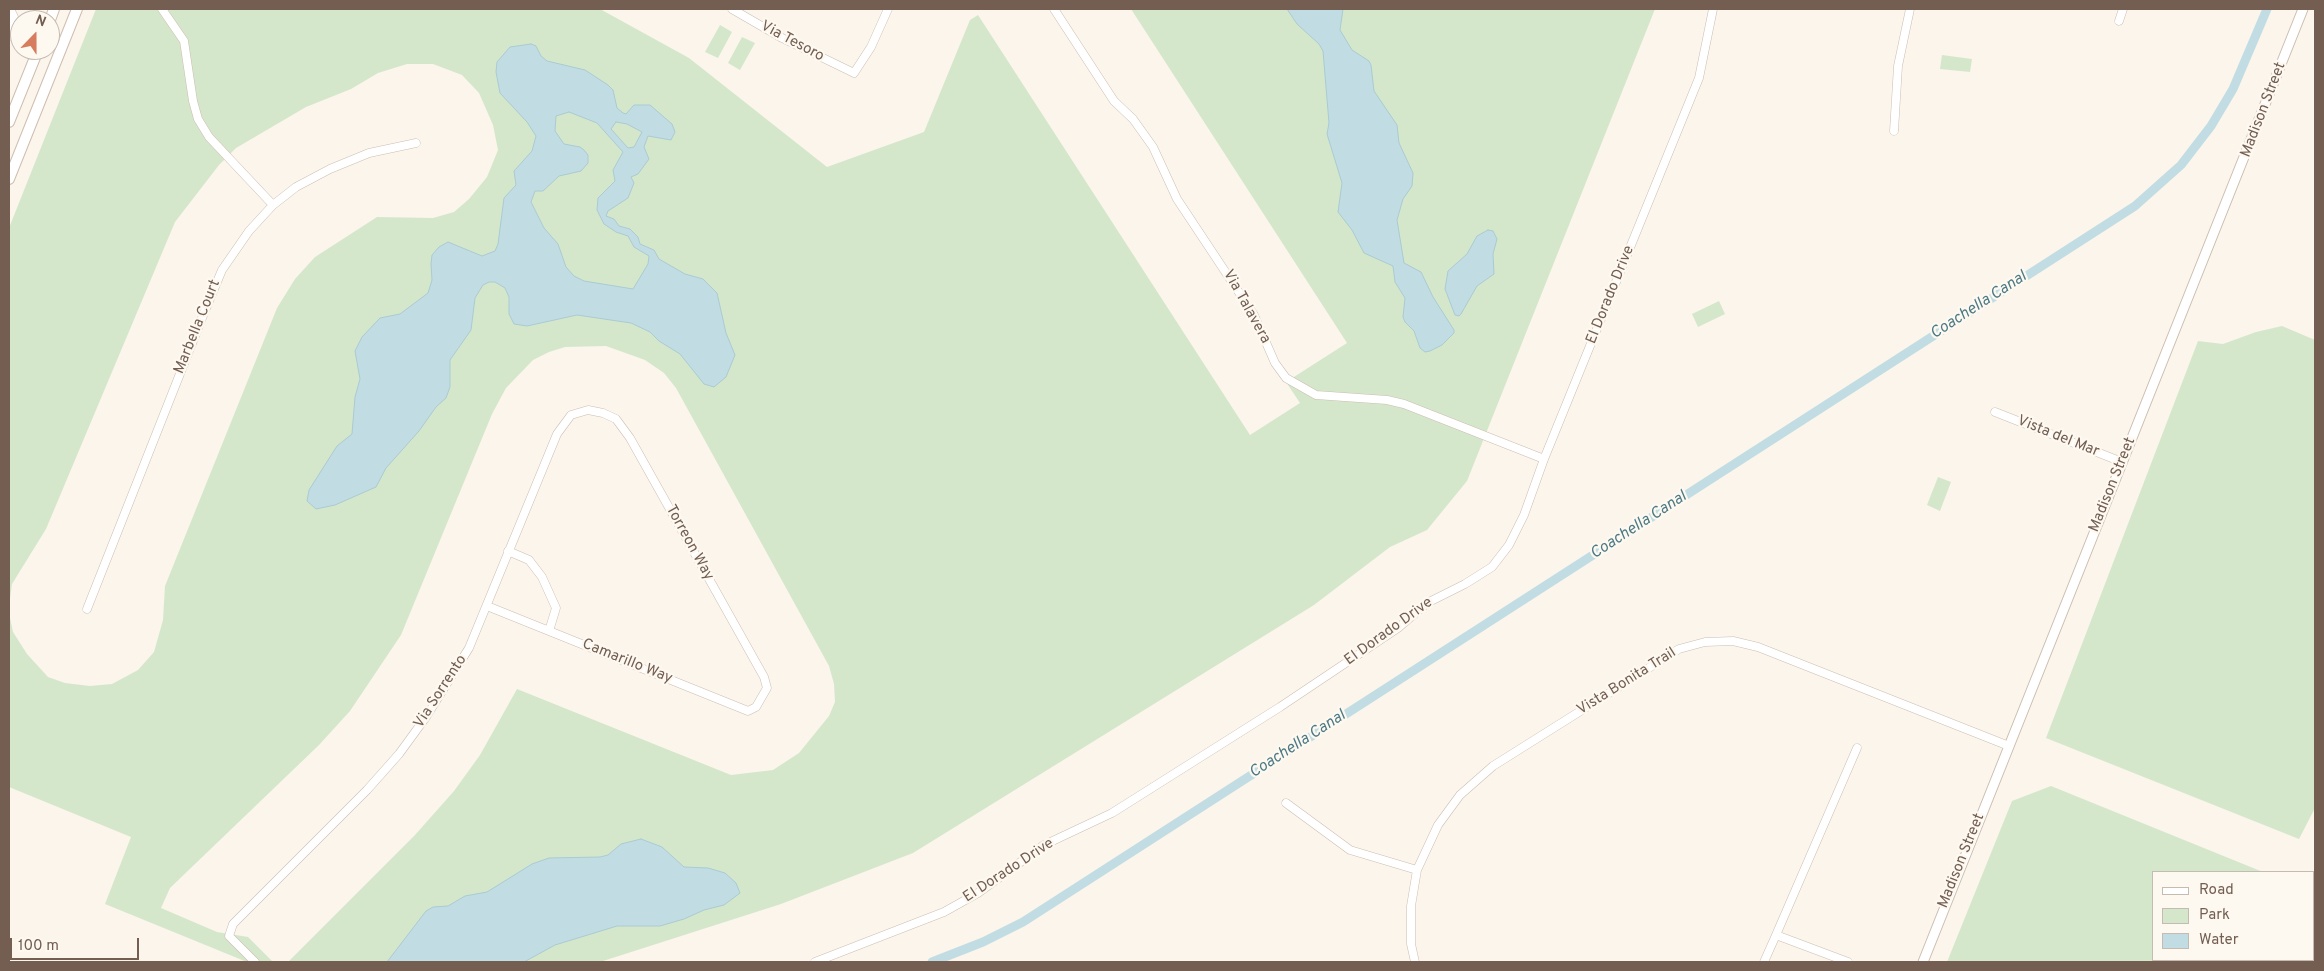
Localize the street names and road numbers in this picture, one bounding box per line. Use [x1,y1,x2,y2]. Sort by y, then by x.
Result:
street label: Via Tesoro [757,18,827,66]
street label: Madison Street [2238,60,2290,160]
street label: El Dorado Drive [1583,243,1639,347]
street label: Via Talavera [1218,267,1274,347]
street label: Marbella Court [171,277,225,377]
street label: Vista del Mar [2014,412,2102,462]
street label: Madison Street [2086,435,2140,535]
street label: Torreon Way [661,502,717,584]
street label: El Dorado Drive [1342,594,1436,670]
street label: Camarillo Way [579,636,675,688]
street label: Vista Bonita Trail [1574,644,1680,720]
street label: Via Sorrento [411,652,471,732]
street label: Madison Street [1935,811,1989,911]
street label: El Dorado Drive [960,835,1058,907]

